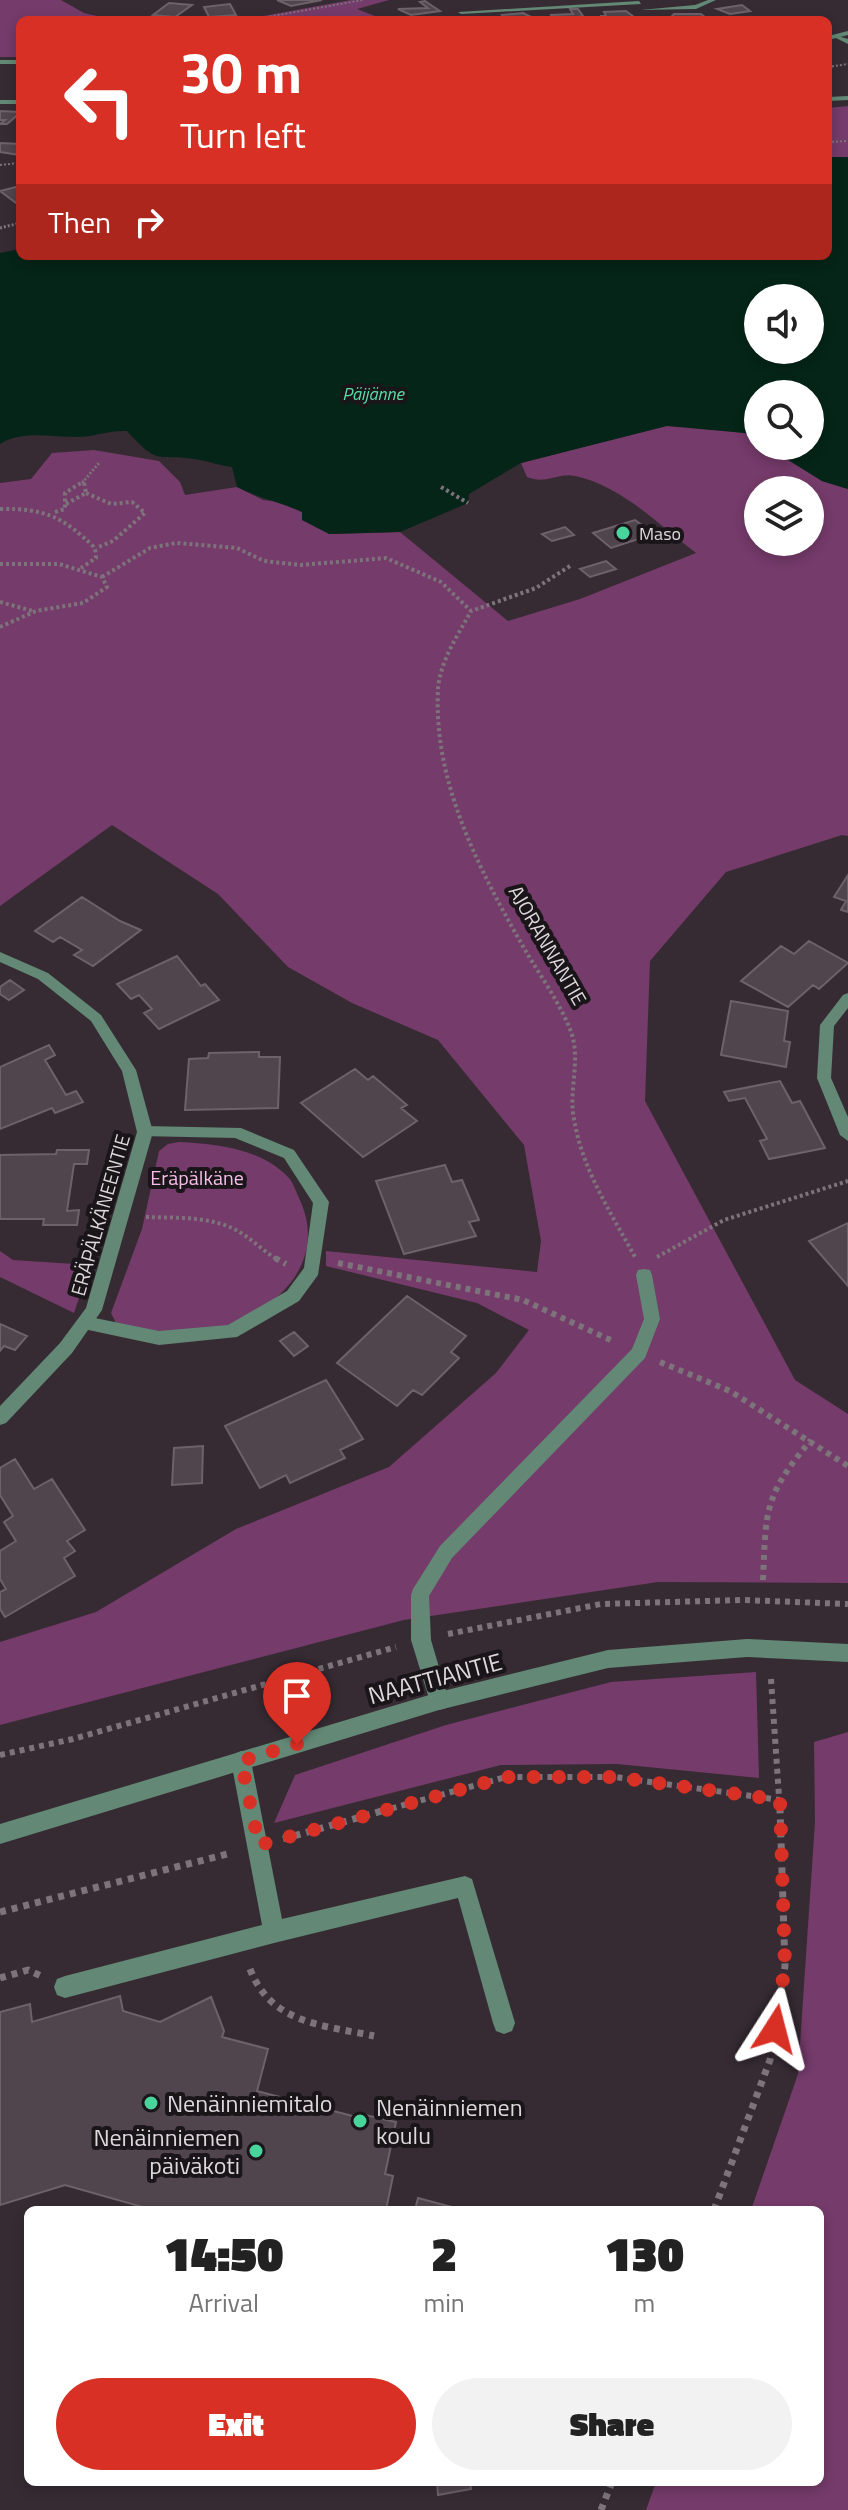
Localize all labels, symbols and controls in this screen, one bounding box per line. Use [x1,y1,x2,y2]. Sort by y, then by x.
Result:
text: 30 m [180,30,302,115]
icon: left [48,48,152,152]
text: Turn left [180,107,306,162]
text: Then [48,199,111,245]
icon: right [127,200,171,244]
map controls [744,284,824,556]
button: sound [744,284,824,364]
water label: Päijänne [342,380,405,407]
button: search [744,380,824,460]
button: layers [744,476,824,556]
place label: Maso [639,520,681,547]
marker: Maso [614,524,632,542]
street label: AJORANNANTIE [501,879,595,1011]
street label: ERÄPÄLKÄNEENTIE [62,1131,138,1299]
park label: Eräpälkäne [150,1162,244,1193]
street label: NAATTIANTIE [364,1643,506,1713]
pin [263,1662,331,1744]
icon: arrive [275,1674,319,1718]
position arrow [733,1987,817,2071]
place label: Nenäinniemitalo [167,2085,333,2121]
place label: Nenäinniemen koulu [376,2089,523,2153]
marker: Nenäinniemitalo [142,2094,160,2112]
marker: Nenäinniemen koulu [351,2112,369,2130]
place label: Nenäinniemen päiväkoti [93,2119,240,2183]
marker: Nenäinniemen päiväkoti [247,2142,265,2160]
text: 14:50 [164,2217,283,2290]
text: 2 [431,2217,457,2290]
text: 130 [605,2217,684,2290]
text: Arrival [188,2283,259,2322]
text: min [423,2283,465,2322]
text: m [634,2283,655,2322]
button: Exit [56,2378,416,2470]
button: Share [432,2378,792,2470]

